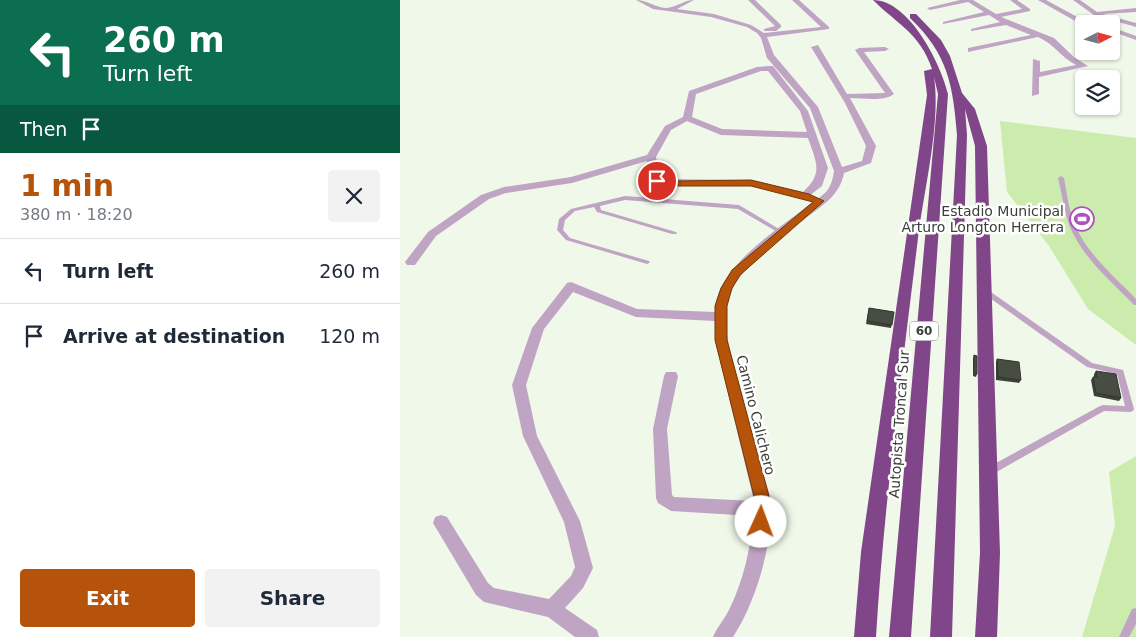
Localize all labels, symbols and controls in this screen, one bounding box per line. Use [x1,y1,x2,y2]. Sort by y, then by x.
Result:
north arrow [1075,15,1120,60]
map controls [1075,15,1120,115]
icon: left [20,20,85,85]
text: 260 m [103,20,225,60]
text: Turn left [103,61,192,86]
button: layers [1075,70,1120,115]
icon: arrive [77,115,105,143]
text: Then [20,118,67,140]
pin [636,160,678,202]
icon: arrive [643,167,671,195]
text: 1 min [20,168,114,203]
button: close [328,170,380,222]
place label: Estadio Municipal Arturo Longton Herrera [902,203,1064,235]
text: 380 m · 18:20 [20,205,133,224]
sports icon: Estadio Municipal Arturo Longton Herrera [1069,206,1095,232]
icon: left [20,257,48,285]
text: Turn left [63,260,154,282]
text: 260 m [319,260,380,282]
icon: arrive [20,322,48,350]
road number: 60 [910,322,938,341]
text: Arrive at destination [63,325,285,347]
text: 120 m [319,325,380,347]
street label: Autopista Troncal Sur [886,349,912,499]
street label: Camino Calichero [733,353,779,477]
position arrow [734,495,786,547]
button: Exit [20,569,195,627]
button: Share [205,569,380,627]

